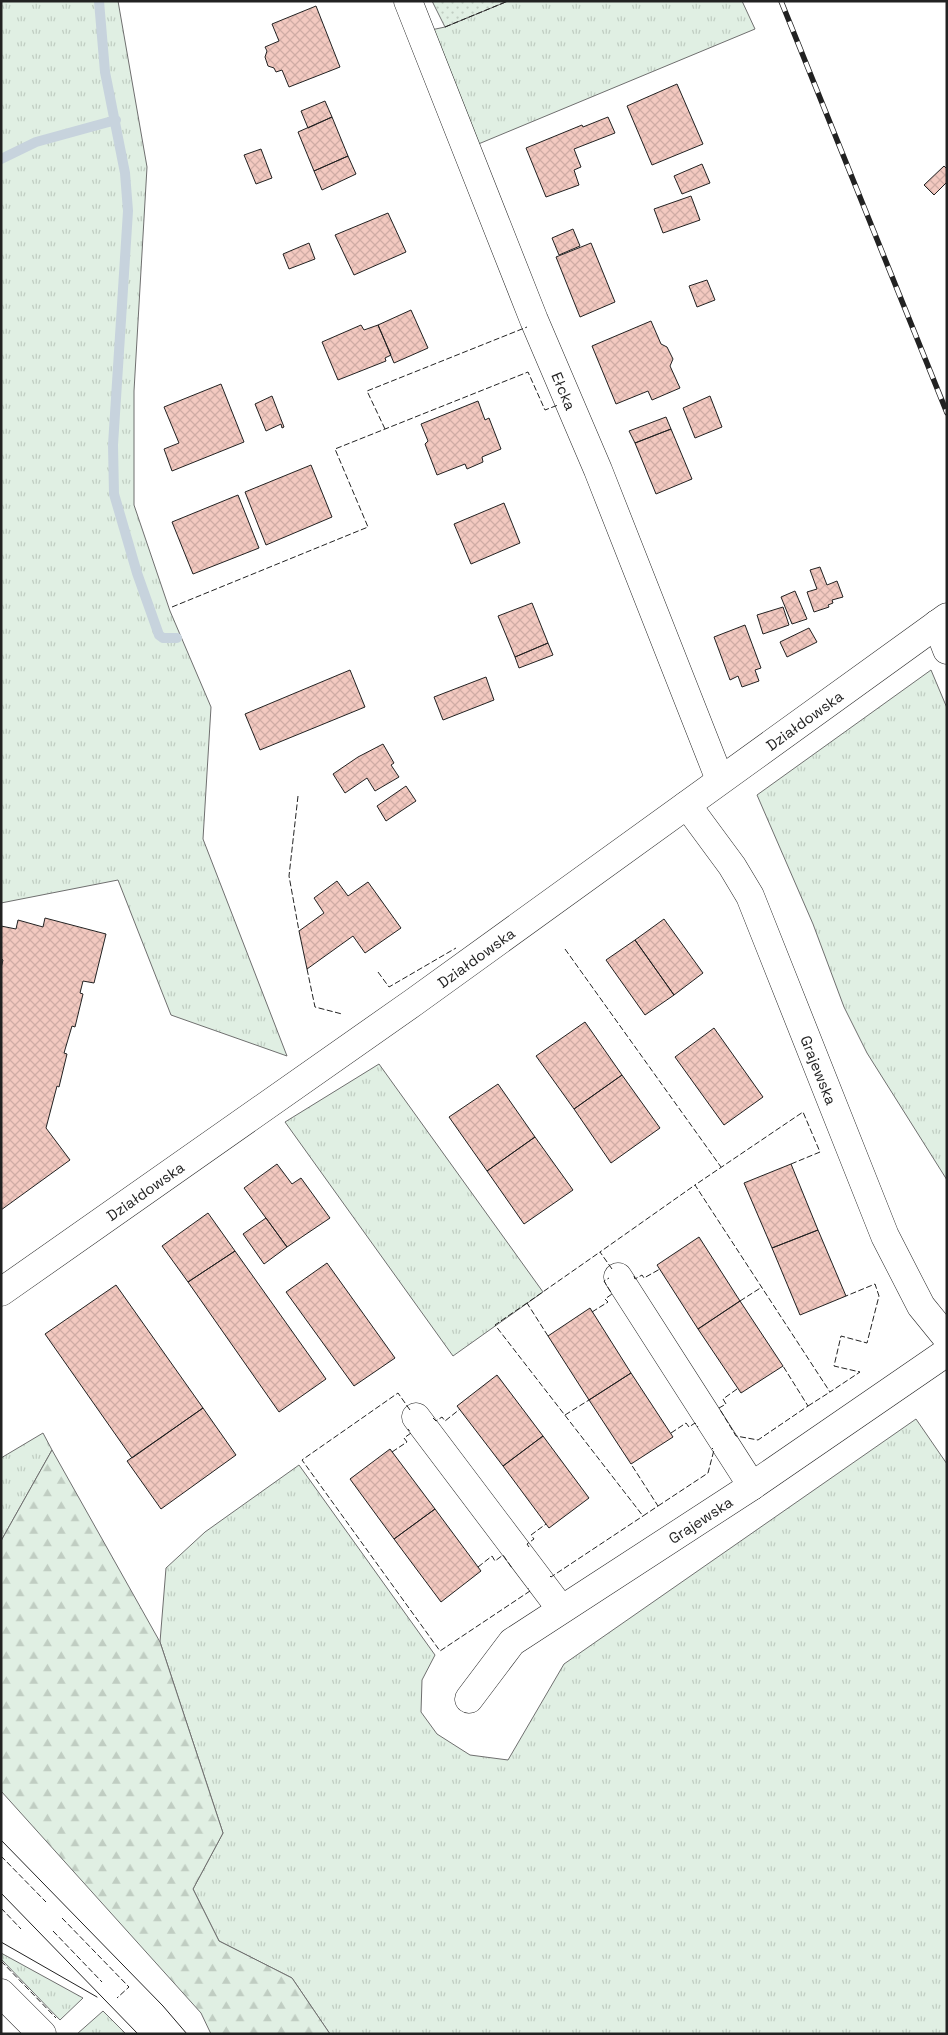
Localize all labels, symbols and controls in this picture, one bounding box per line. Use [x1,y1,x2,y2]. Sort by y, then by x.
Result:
street label: Ełcka [548,369,581,413]
street label: Działdowska [762,686,847,754]
street label: Działdowska [434,923,519,992]
street label: Grajewska [797,1033,841,1108]
street label: Działdowska [102,1157,188,1225]
street label: Grajewska [665,1492,736,1547]

